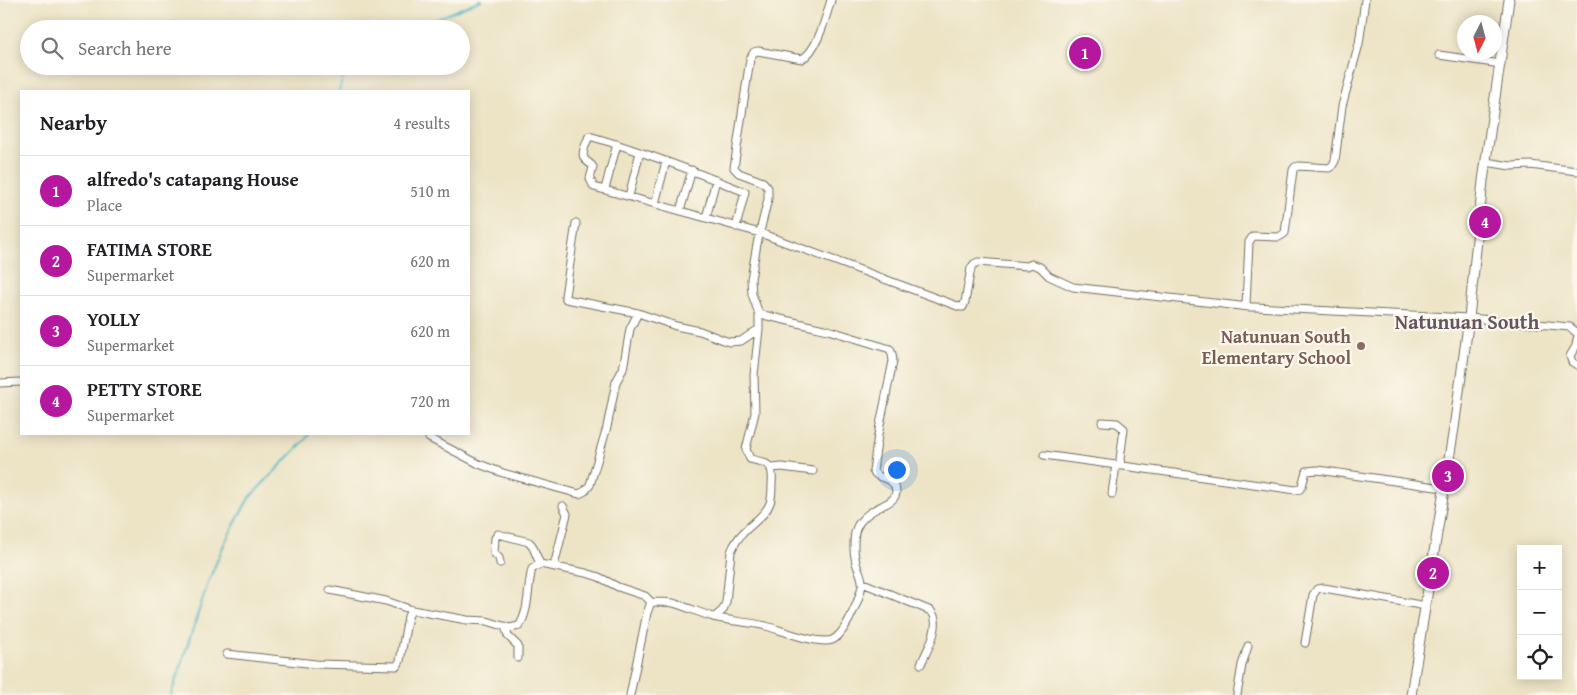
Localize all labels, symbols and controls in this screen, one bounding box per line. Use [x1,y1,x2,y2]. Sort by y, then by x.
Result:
north arrow [1457,15,1502,60]
search box [20,20,470,75]
icon: search [38,34,66,62]
text: Search here [78,34,172,62]
pin: 1 [1069,34,1101,72]
text: Nearby [40,107,107,138]
text: 4 results [393,111,450,135]
text: alfredo's catapang House [87,165,299,193]
text: 1 [52,179,60,203]
text: 510 m [410,179,450,203]
text: Place [87,193,122,217]
pin: 4 [1469,203,1501,241]
text: FATIMA STORE [87,235,212,263]
text: 2 [52,249,60,273]
text: 620 m [410,249,450,273]
text: Supermarket [87,263,174,287]
text: YOLLY [87,305,140,333]
district label: Natunuan South [1395,307,1539,336]
text: 3 [52,319,60,343]
text: 620 m [410,319,450,343]
place label: Natunuan South Elementary School [1202,323,1351,371]
text: Supermarket [87,333,174,357]
marker: Natunuan South Elementary School [1355,340,1367,352]
text: PETTY STORE [87,375,202,403]
text: 4 [52,389,60,413]
text: 720 m [410,389,450,413]
text: Supermarket [87,403,174,427]
your location [884,457,910,483]
pin: 3 [1432,457,1464,495]
map controls [1517,545,1562,680]
button: + [1517,545,1562,590]
pin: 2 [1417,554,1449,592]
button: − [1517,590,1562,635]
button: locate [1517,635,1562,680]

